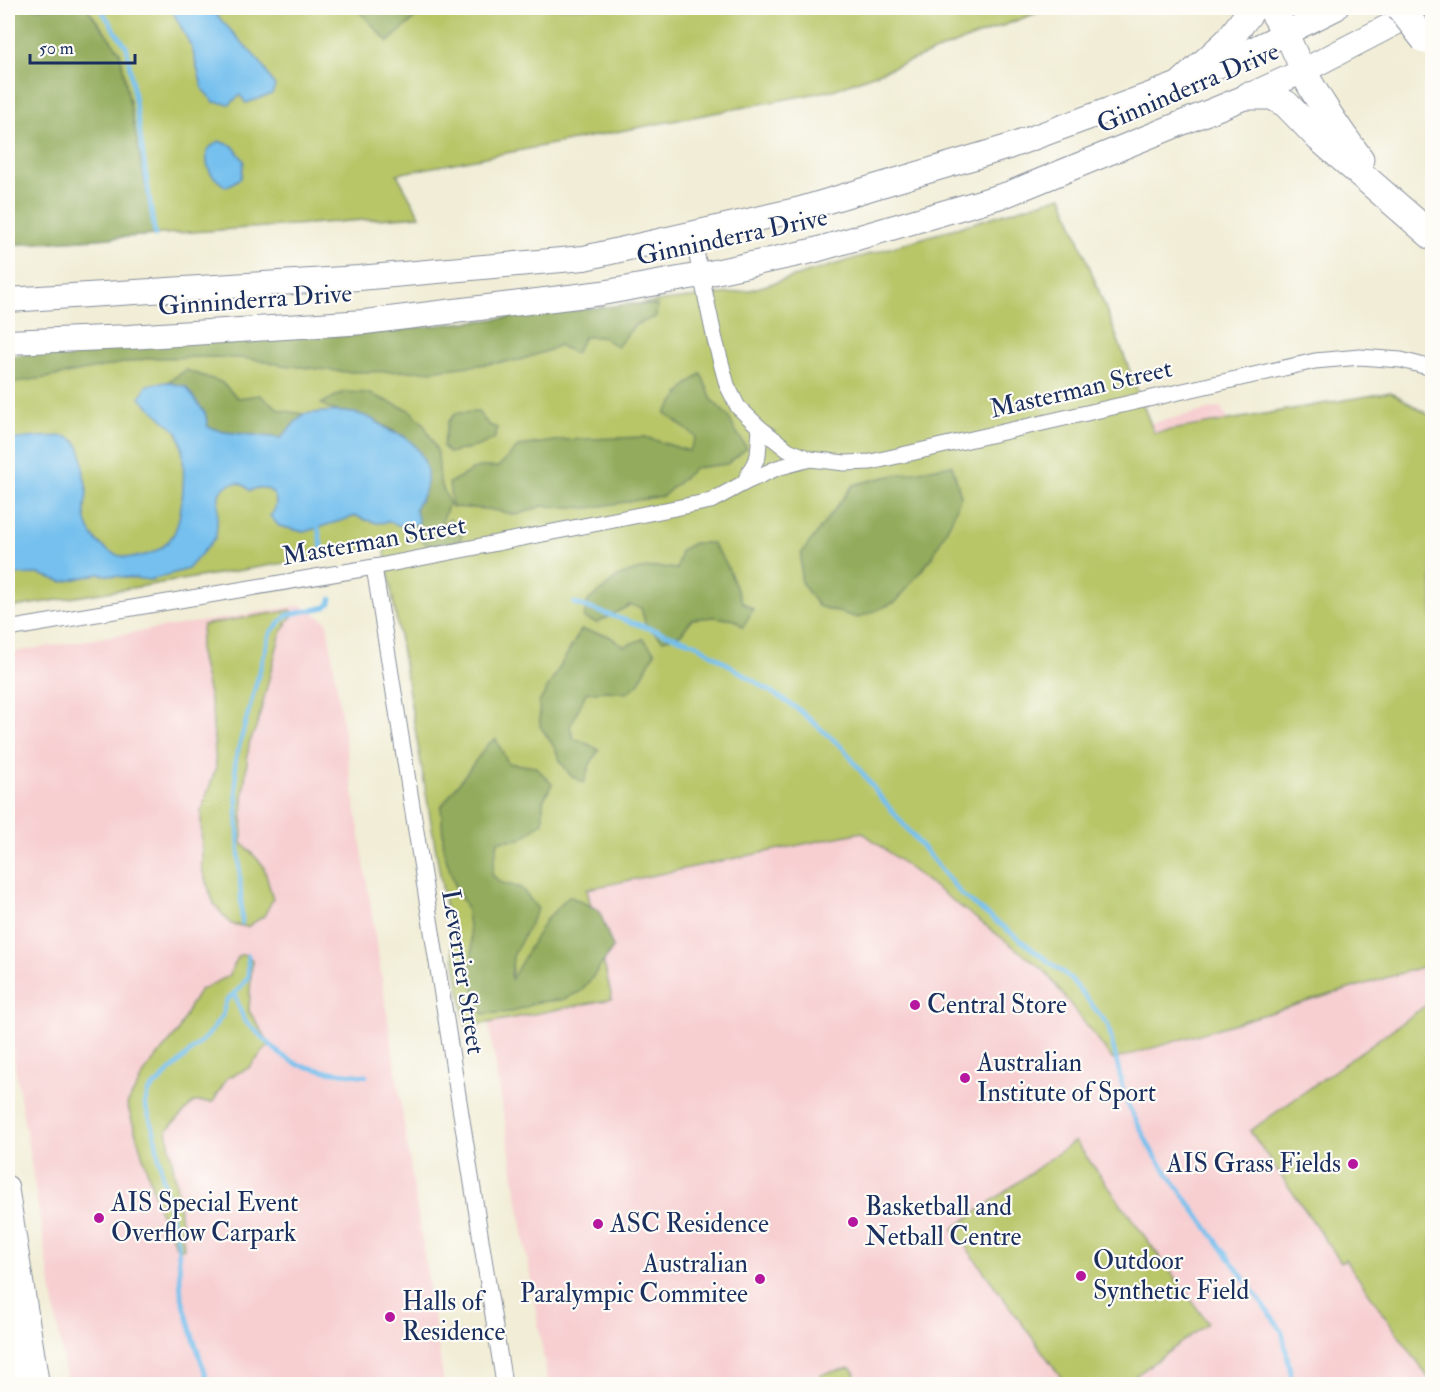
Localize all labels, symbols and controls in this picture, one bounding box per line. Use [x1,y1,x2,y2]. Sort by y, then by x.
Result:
scale bar [30,27,135,65]
street label: Ginninderra Drive [1092,35,1284,141]
text: 50 m [39,37,74,60]
street label: Ginninderra Drive [634,201,831,273]
street label: Ginninderra Drive [157,277,353,323]
street label: Masterman Street [987,352,1175,426]
street label: Masterman Street [280,509,468,573]
street label: Leverrier Street [434,887,492,1057]
place label: Central Store [927,989,1067,1021]
marker: Central Store [908,998,922,1012]
place label: Australian Institute of Sport [976,1047,1156,1110]
marker: Australian Institute of Sport [958,1071,972,1085]
place label: AIS Grass Fields [1166,1148,1341,1180]
marker: AIS Grass Fields [1346,1157,1360,1171]
place label: AIS Special Event Overflow Carpark [110,1187,298,1250]
place label: Basketball and Netball Centre [865,1191,1021,1253]
place label: ASC Residence [609,1208,769,1240]
marker: AIS Special Event Overflow Carpark [92,1211,106,1225]
marker: Basketball and Netball Centre [846,1215,860,1229]
marker: ASC Residence [591,1217,605,1231]
place label: Outdoor Synthetic Field [1093,1245,1249,1307]
place label: Australian Paralympic Commitee [520,1248,748,1311]
marker: Outdoor Synthetic Field [1074,1269,1088,1283]
marker: Australian Paralympic Commitee [753,1272,767,1286]
place label: Halls of Residence [402,1286,505,1348]
marker: Halls of Residence [383,1310,397,1324]

